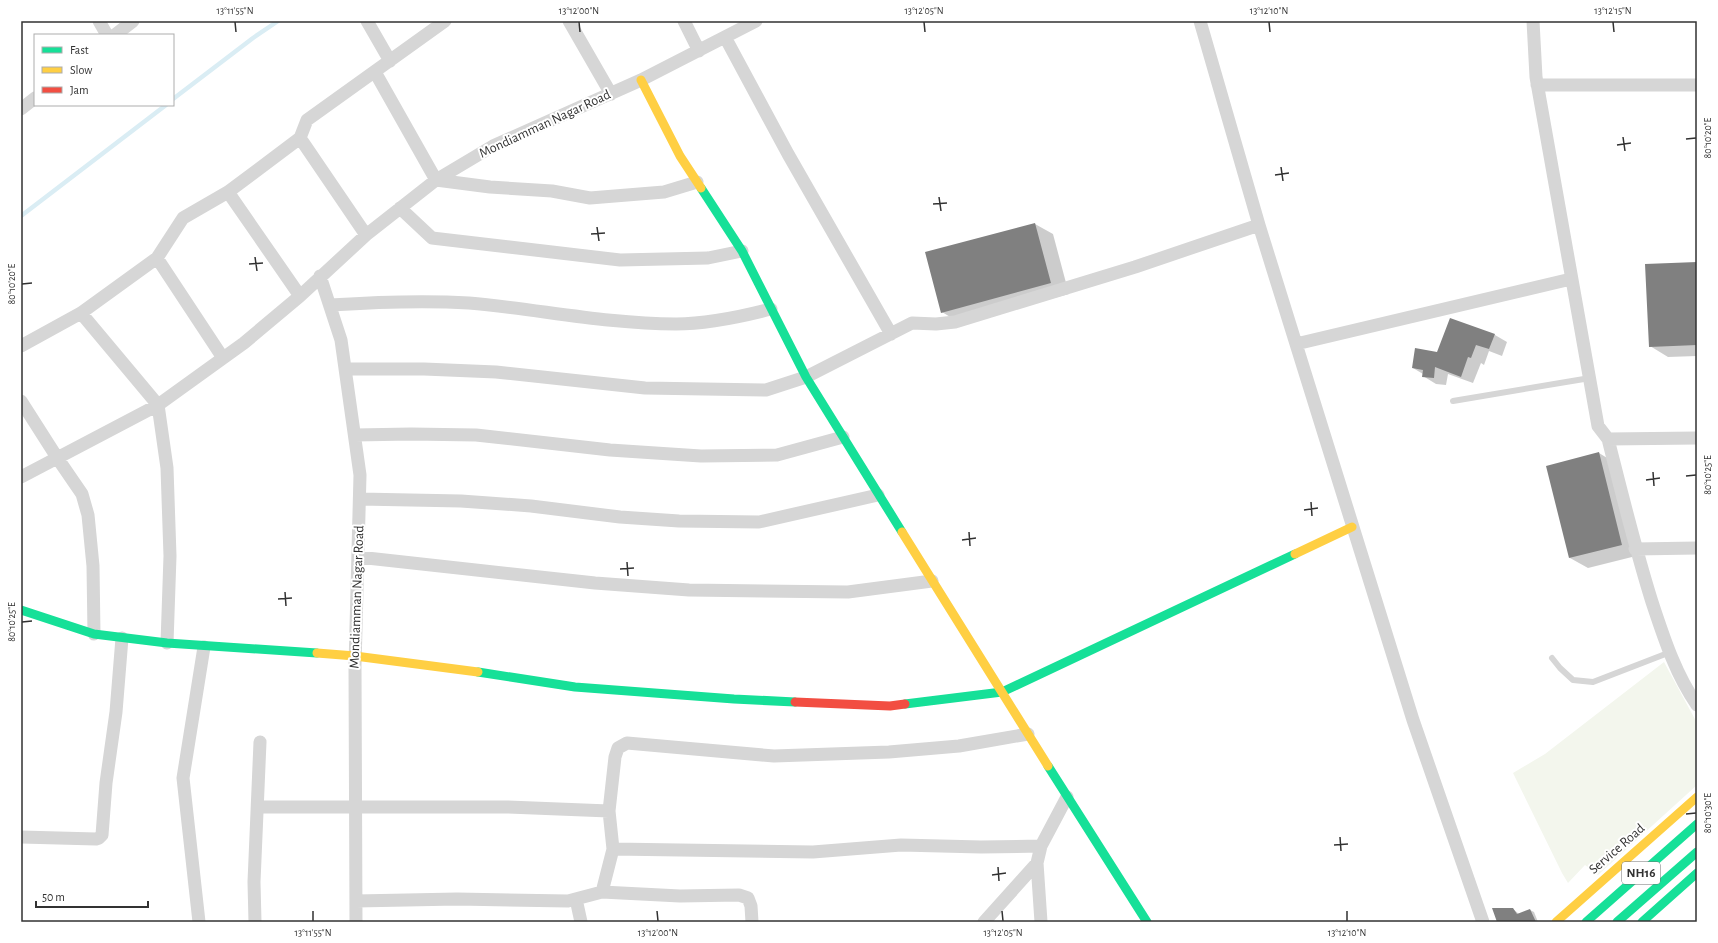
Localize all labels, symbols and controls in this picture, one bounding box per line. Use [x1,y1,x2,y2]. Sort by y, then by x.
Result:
text: 13°11'55"N [216,6,254,16]
text: 13°12'00"N [559,6,599,16]
text: 13°12'05"N [904,6,944,16]
text: 13°12'10"N [1250,6,1288,16]
text: 13°12'15"N [1594,6,1632,16]
legend [34,34,174,106]
text: Fast [70,44,89,56]
text: Slow [70,64,92,76]
text: Jam [70,84,89,96]
street label: Mondiamman Nagar Road [477,87,613,161]
text: 80°10'20"E [1703,117,1713,158]
text: 80°10'20"E [7,263,17,304]
text: 80°10'25"E [1703,455,1713,495]
street label: Mondiamman Nagar Road [348,525,366,669]
text: 80°10'25"E [7,602,17,642]
text: 80°10'30"E [1703,793,1713,833]
street label: Service Road [1586,821,1648,877]
road number: NH16 [1622,862,1660,884]
scale bar [36,883,148,909]
text: 50 m [42,891,65,903]
text: 13°11'55"N [294,928,332,938]
text: 13°12'00"N [638,928,678,938]
text: 13°12'05"N [983,928,1023,938]
text: 13°12'10"N [1328,928,1366,938]

